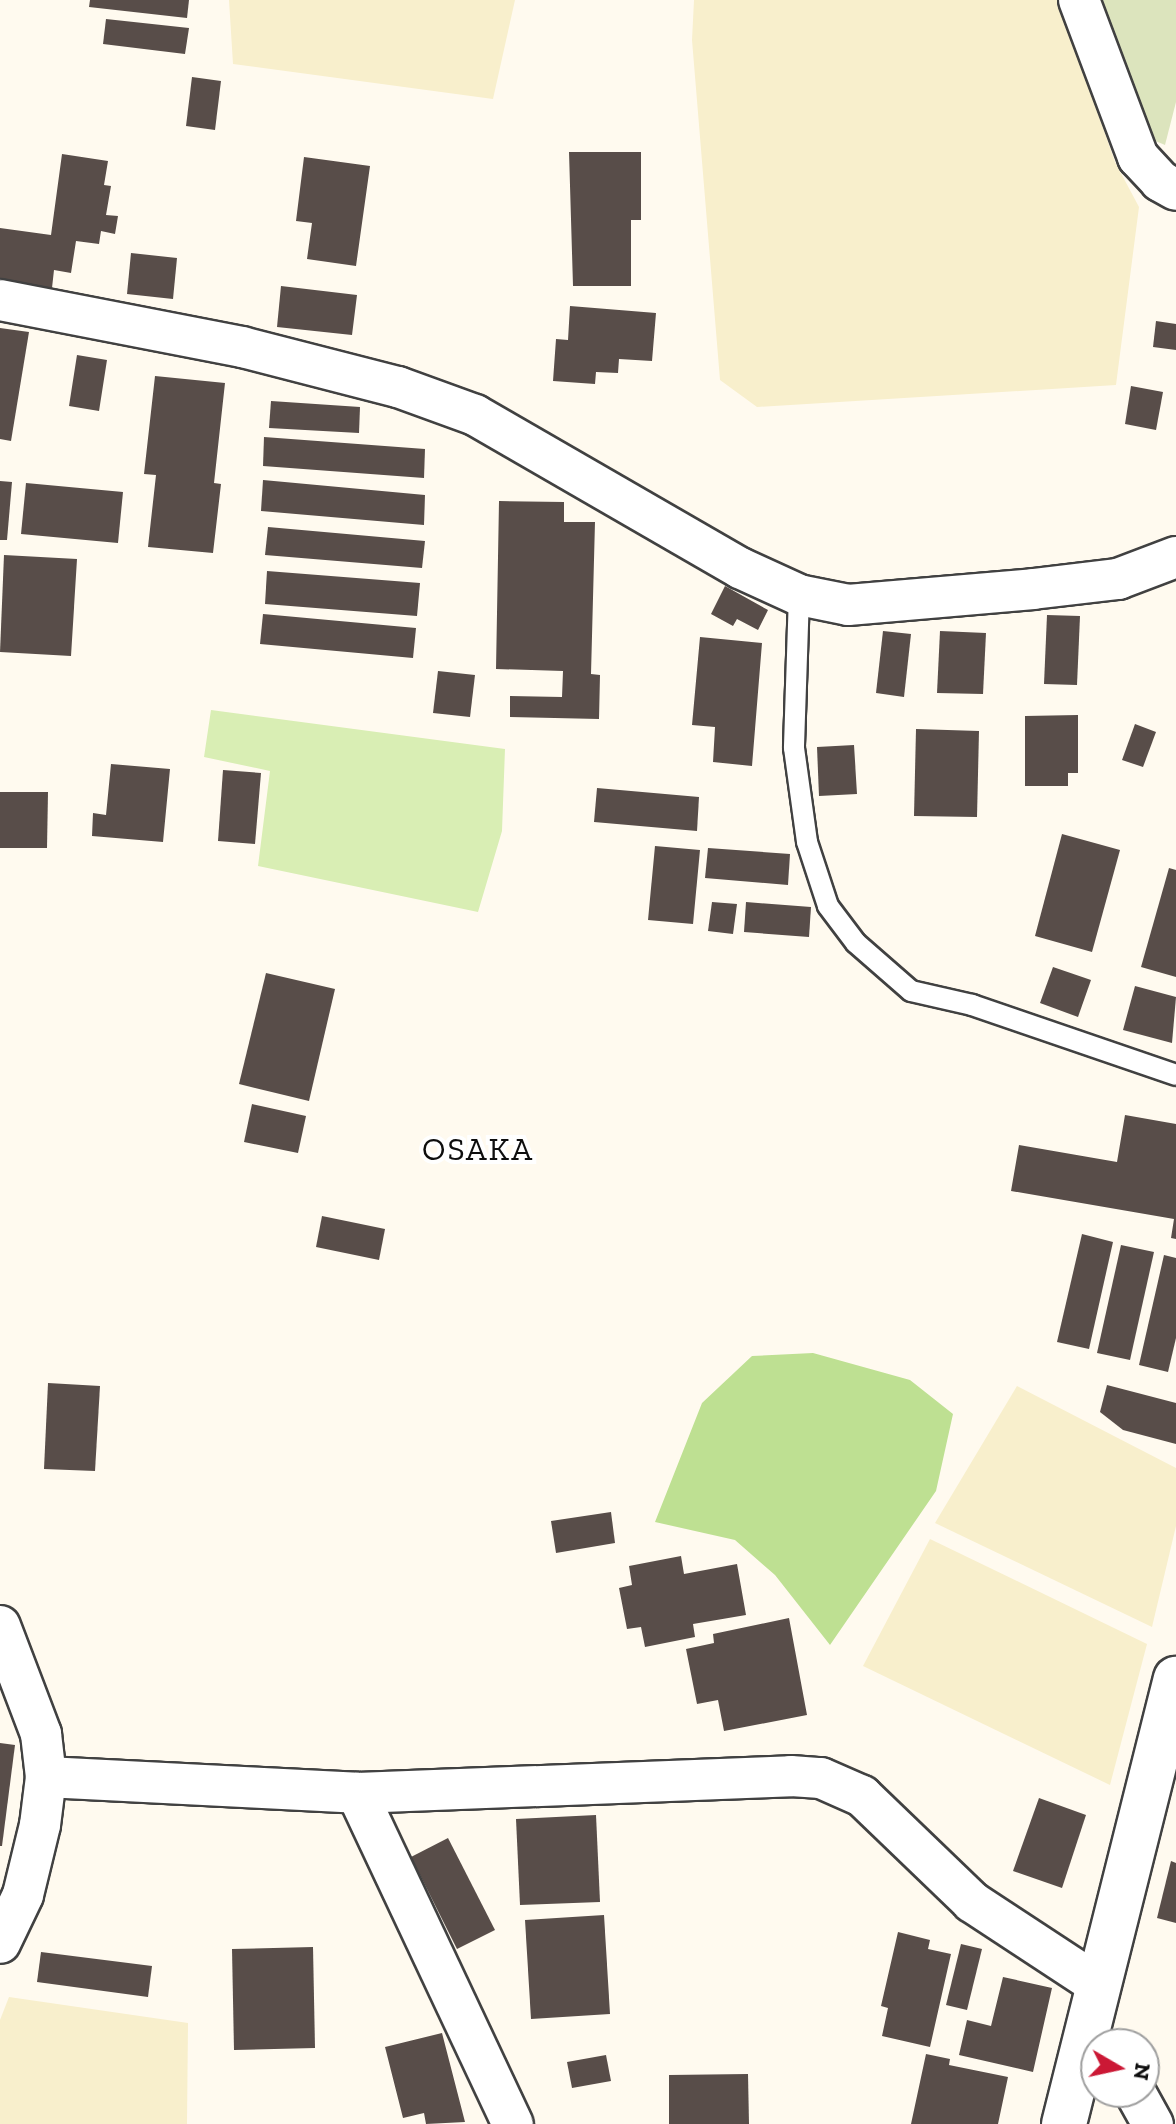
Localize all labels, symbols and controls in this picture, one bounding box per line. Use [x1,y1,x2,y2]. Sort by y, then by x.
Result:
district label: OSAKA [422,1130,534,1168]
north arrow [1080,2028,1160,2108]
text: N [1128,2061,1157,2082]

